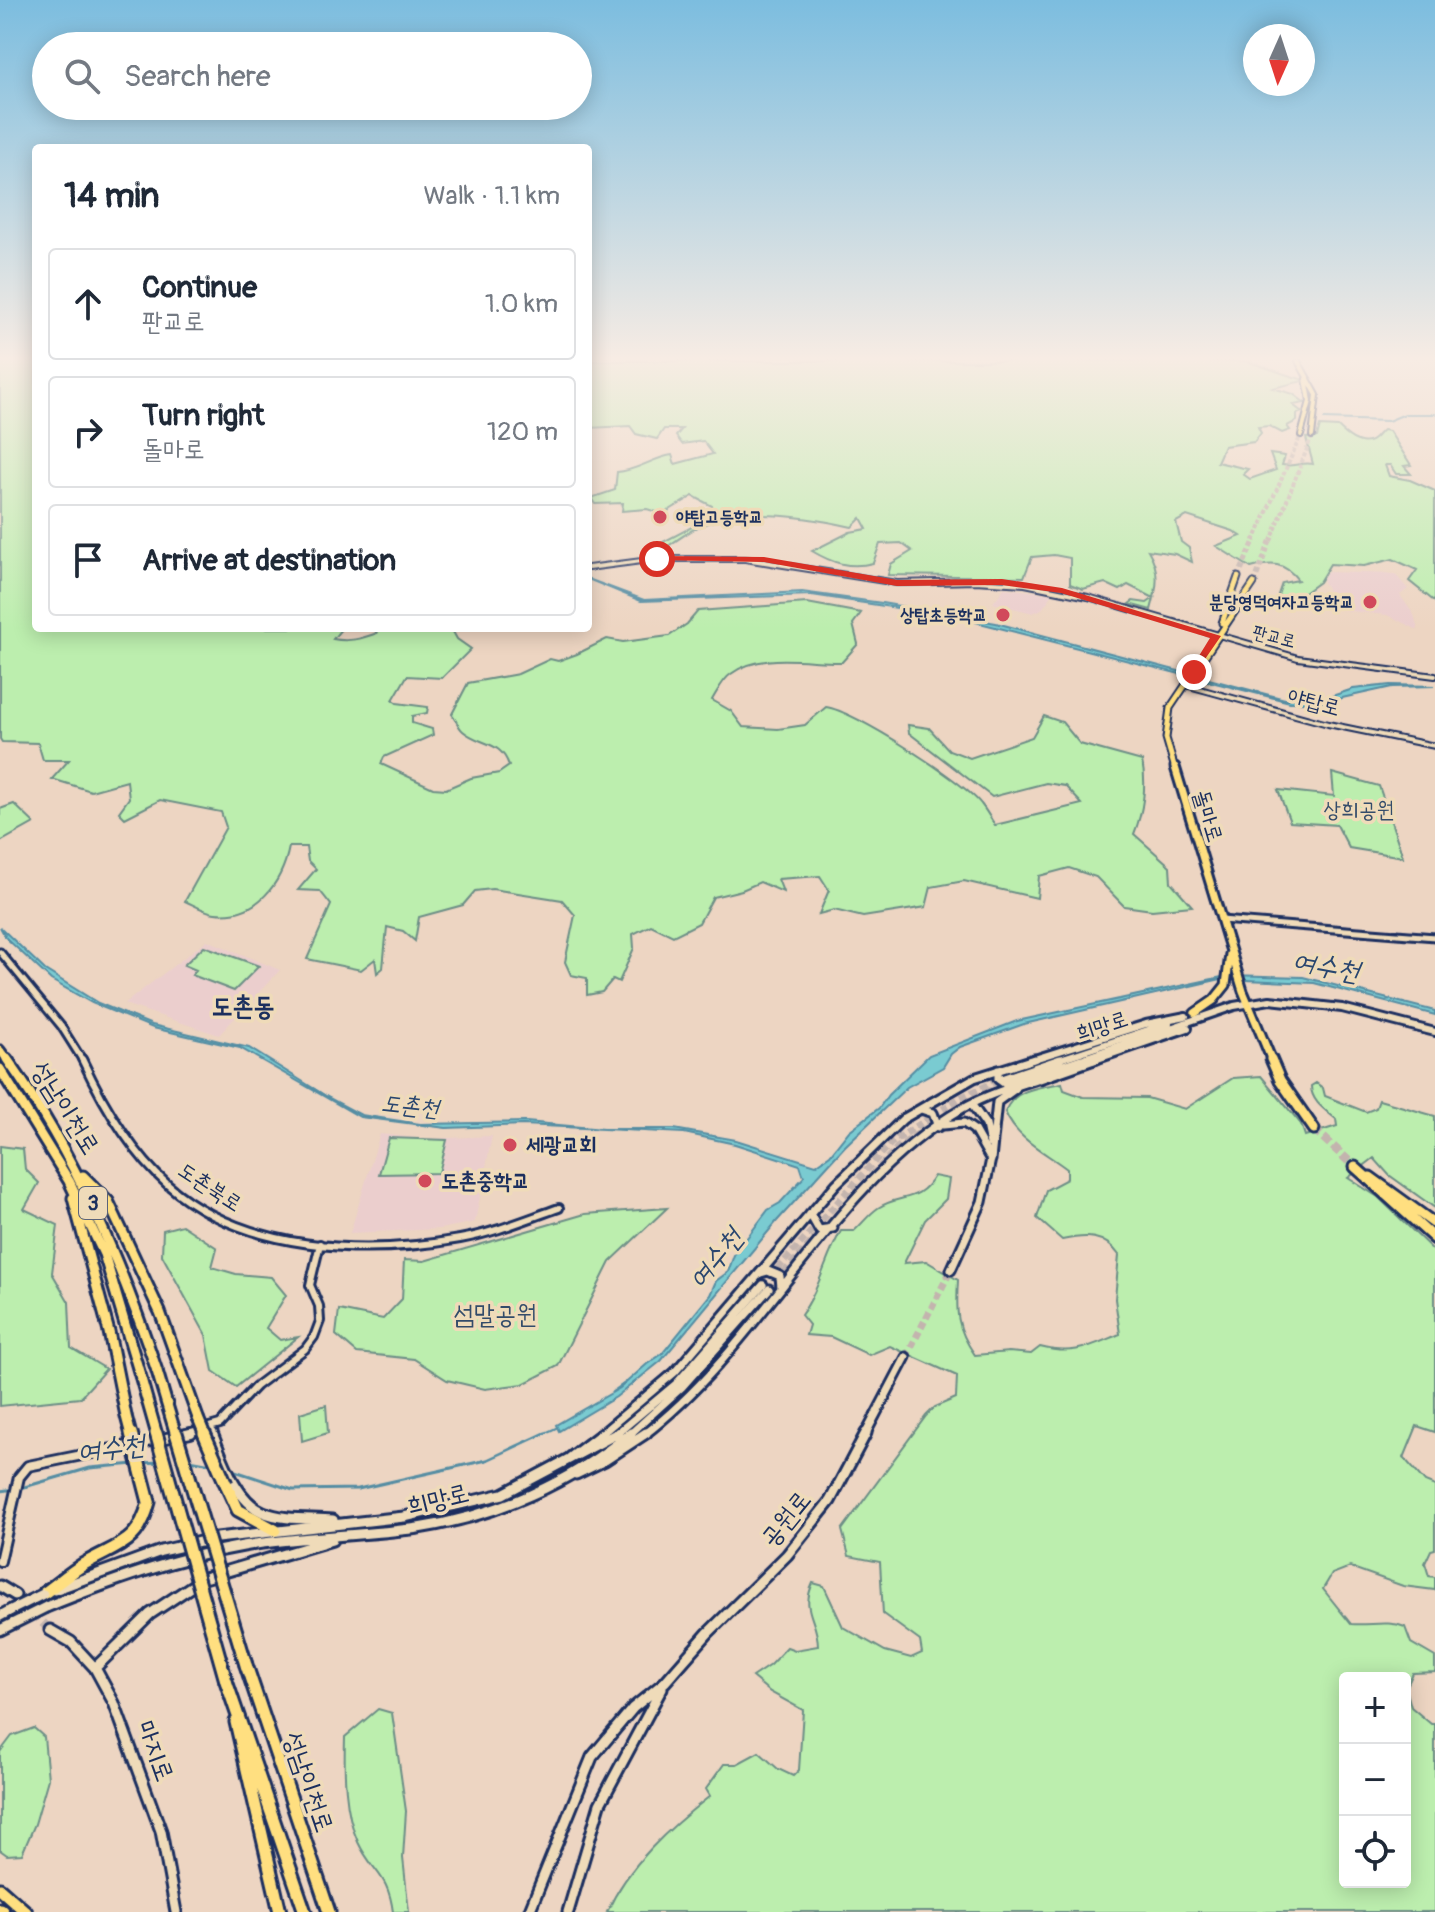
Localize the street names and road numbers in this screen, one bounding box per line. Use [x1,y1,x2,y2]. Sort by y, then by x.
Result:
street label: 판교로 [1250,621,1298,653]
street label: 야탑로 [1285,682,1343,722]
street label: 돌마로 [1187,787,1229,845]
street label: 희망로 [1072,1004,1132,1048]
street label: 성남이천로 [24,1055,106,1161]
street label: 도촌북로 [173,1156,247,1218]
road number: 3 [79,1187,107,1219]
street label: 희망로 [404,1477,472,1523]
street label: 공원로 [754,1485,818,1553]
street label: 마지로 [129,1716,181,1786]
street label: 성남이천로 [276,1727,340,1837]

